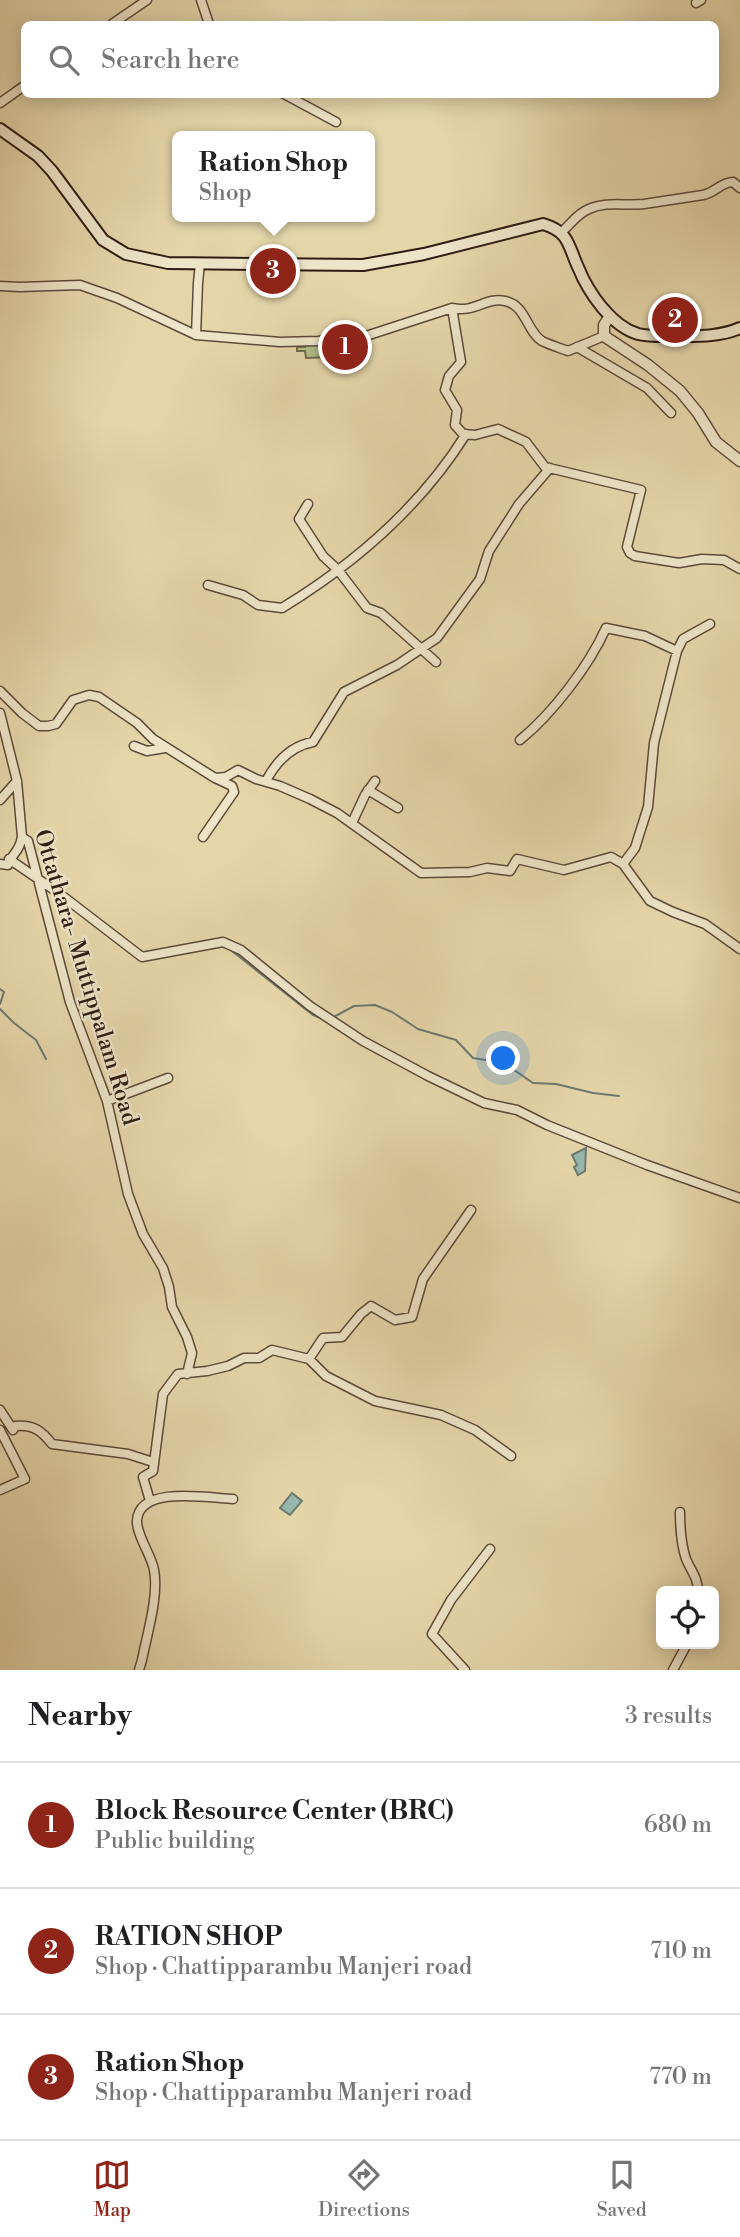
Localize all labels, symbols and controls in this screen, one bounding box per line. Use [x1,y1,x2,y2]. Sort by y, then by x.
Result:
search box [21,21,719,98]
icon: search [45,41,83,79]
text: Search here [101,44,240,76]
popup [172,131,375,222]
text: Ration Shop [199,147,348,179]
text: Shop [199,179,252,207]
pin: 3 [250,245,296,297]
pin: 2 [652,294,698,346]
pin: 1 [322,321,368,373]
street label: Ottathara- Muttippalam Road [28,826,144,1128]
your location [486,1041,520,1075]
map controls [656,1586,719,1649]
button: locate [656,1586,719,1649]
text: Nearby [28,1697,132,1735]
text: 3 results [625,1702,712,1730]
text: Block Resource Center (BRC) [95,1795,454,1827]
text: 1 [45,1811,57,1839]
text: 680 m [644,1811,712,1839]
text: Public building [95,1827,255,1855]
text: RATION SHOP [95,1921,282,1953]
text: 2 [44,1937,58,1965]
text: 710 m [650,1937,712,1965]
text: Shop · Chattipparambu Manjeri road [95,1953,472,1981]
text: Ration Shop [95,2047,244,2079]
text: 3 [44,2063,58,2091]
text: 770 m [649,2063,712,2091]
text: Shop · Chattipparambu Manjeri road [95,2079,472,2107]
tab: Map [93,2156,131,2222]
tab: Directions [318,2156,410,2222]
tab: Saved [597,2156,647,2222]

